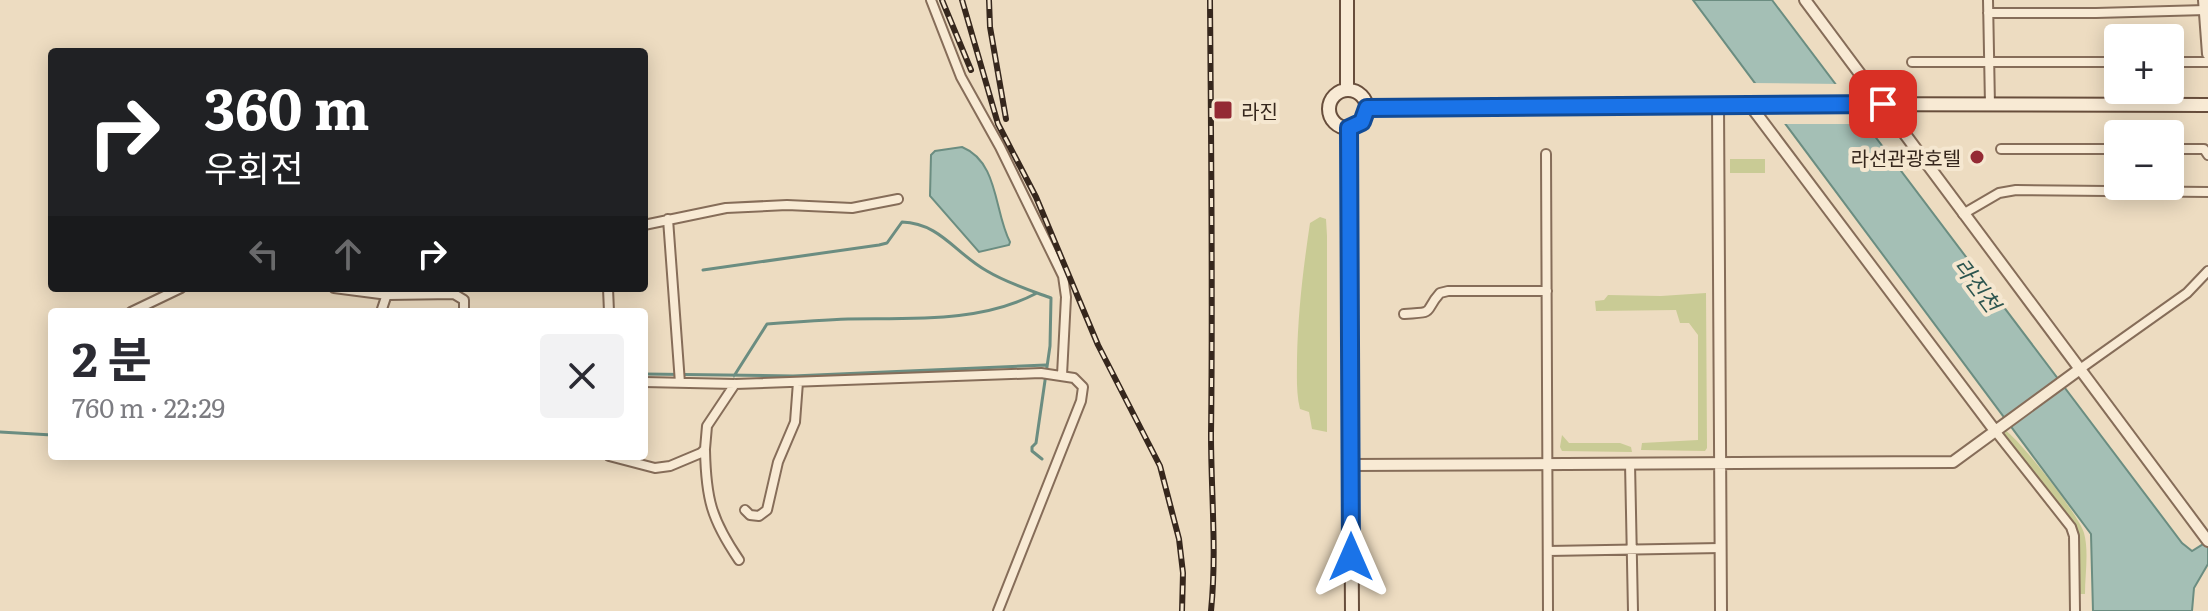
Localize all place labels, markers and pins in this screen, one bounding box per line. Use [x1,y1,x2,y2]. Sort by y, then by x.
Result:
pin [1849,70,1917,138]
place label: 라진 [1241,95,1278,125]
marker: 라진 [1212,99,1234,121]
place label: 라선관광호텔 [1851,142,1961,172]
marker: 라선관광호텔 [1968,148,1986,166]

